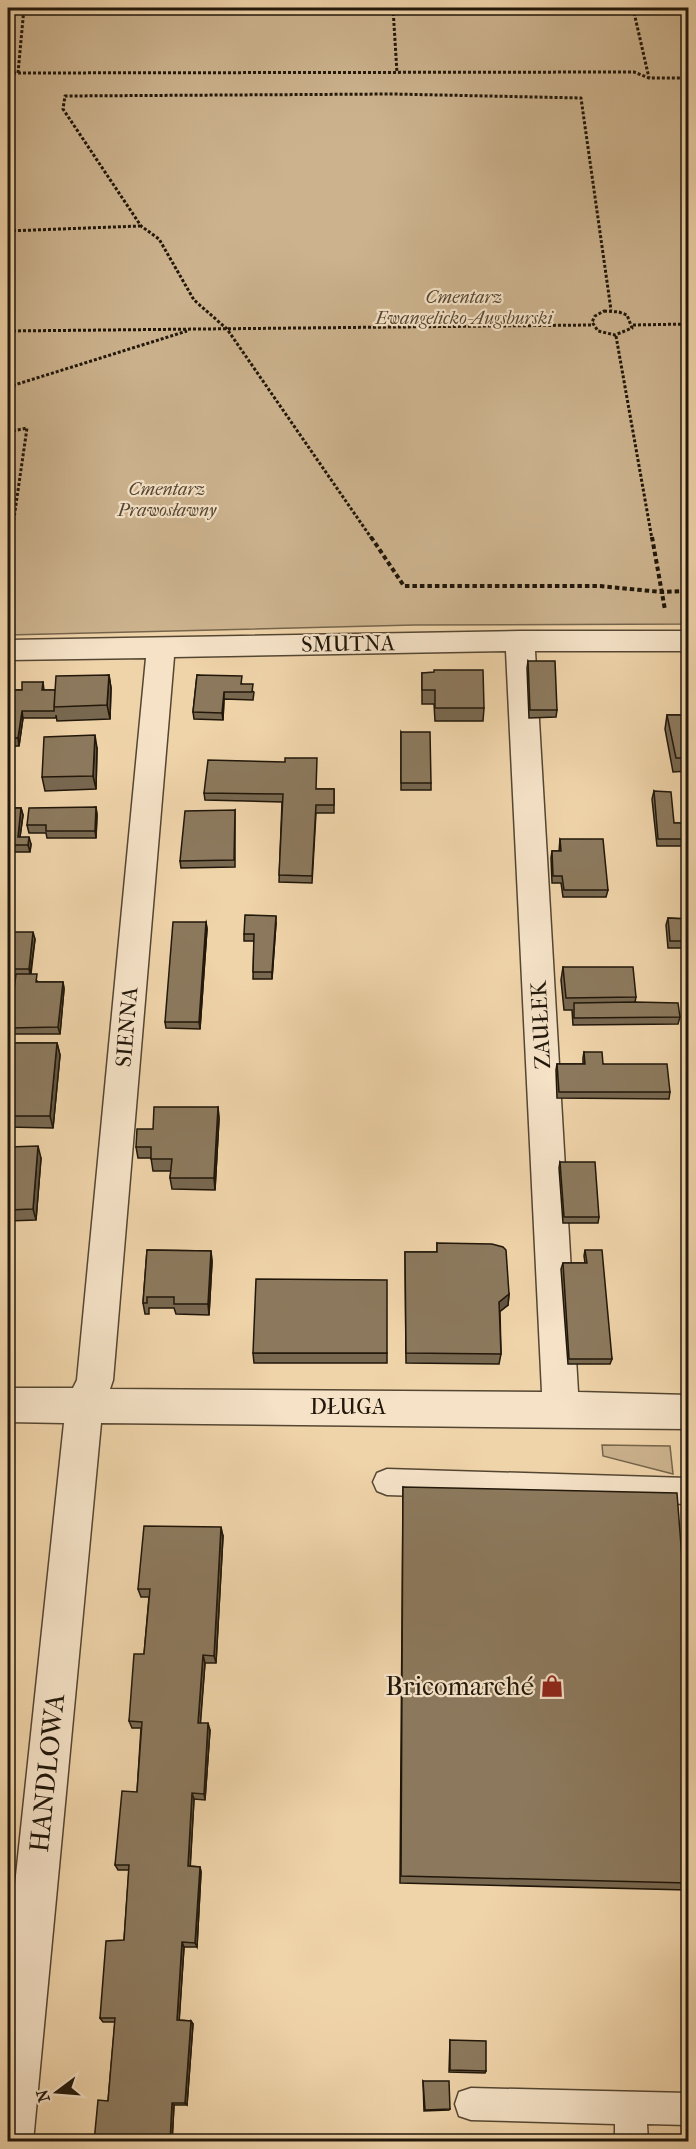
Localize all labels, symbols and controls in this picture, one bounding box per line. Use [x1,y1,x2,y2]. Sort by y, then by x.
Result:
park label: Cmentarz Ewangelicko-Augsburski [374,287,554,329]
park label: Cmentarz Prawosławny [117,479,217,521]
street label: SMUTNA [301,630,396,658]
street label: ZAUŁEK [526,979,556,1070]
street label: SIENNA [111,985,144,1068]
street label: DŁUGA [310,1394,387,1420]
place label: Bricomarché [385,1670,534,1702]
shop icon: Bricomarché [539,1673,565,1699]
street label: HANDLOWA [23,1692,71,1854]
north arrow [27,2062,87,2122]
text: N [32,2087,54,2104]

